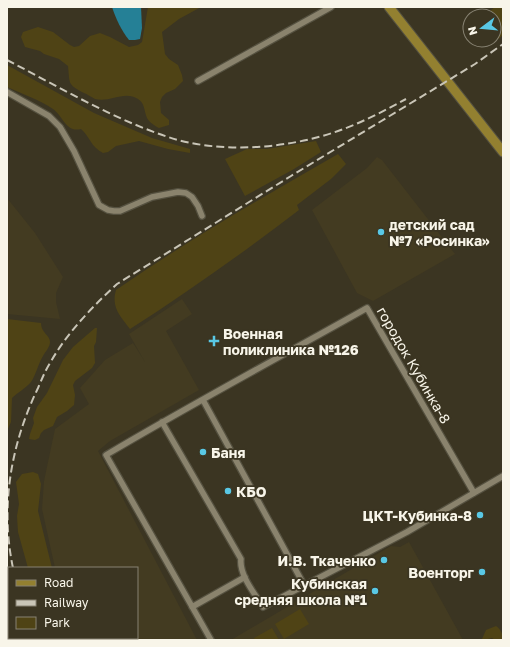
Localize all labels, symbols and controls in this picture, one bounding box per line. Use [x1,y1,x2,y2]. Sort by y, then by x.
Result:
north arrow [462,8,502,48]
text: N [465,25,479,37]
place label: детский сад №7 «Росинка» [389,216,490,249]
marker: детский сад №7 «Росинка» [376,227,386,237]
street label: городок Кубинка-8 [374,304,454,426]
place label: Военная поликлиника №126 [223,325,359,358]
marker: Военная поликлиника №126 [208,335,220,347]
place label: Баня [211,444,245,461]
marker: Баня [198,447,208,457]
place label: КБО [236,483,267,500]
marker: КБО [223,486,233,496]
place label: ЦКТ-Кубинка-8 [363,507,472,524]
marker: ЦКТ-Кубинка-8 [475,510,485,520]
place label: И.В. Ткаченко [277,552,376,569]
marker: И.В. Ткаченко [379,555,389,565]
place label: Военторг [408,564,475,581]
legend [8,567,138,639]
marker: Военторг [477,567,487,577]
text: Road [44,575,73,590]
place label: Кубинская средняя школа №1 [234,575,367,608]
marker: Кубинская средняя школа №1 [370,586,380,596]
text: Railway [44,595,89,610]
text: Park [44,615,70,630]

